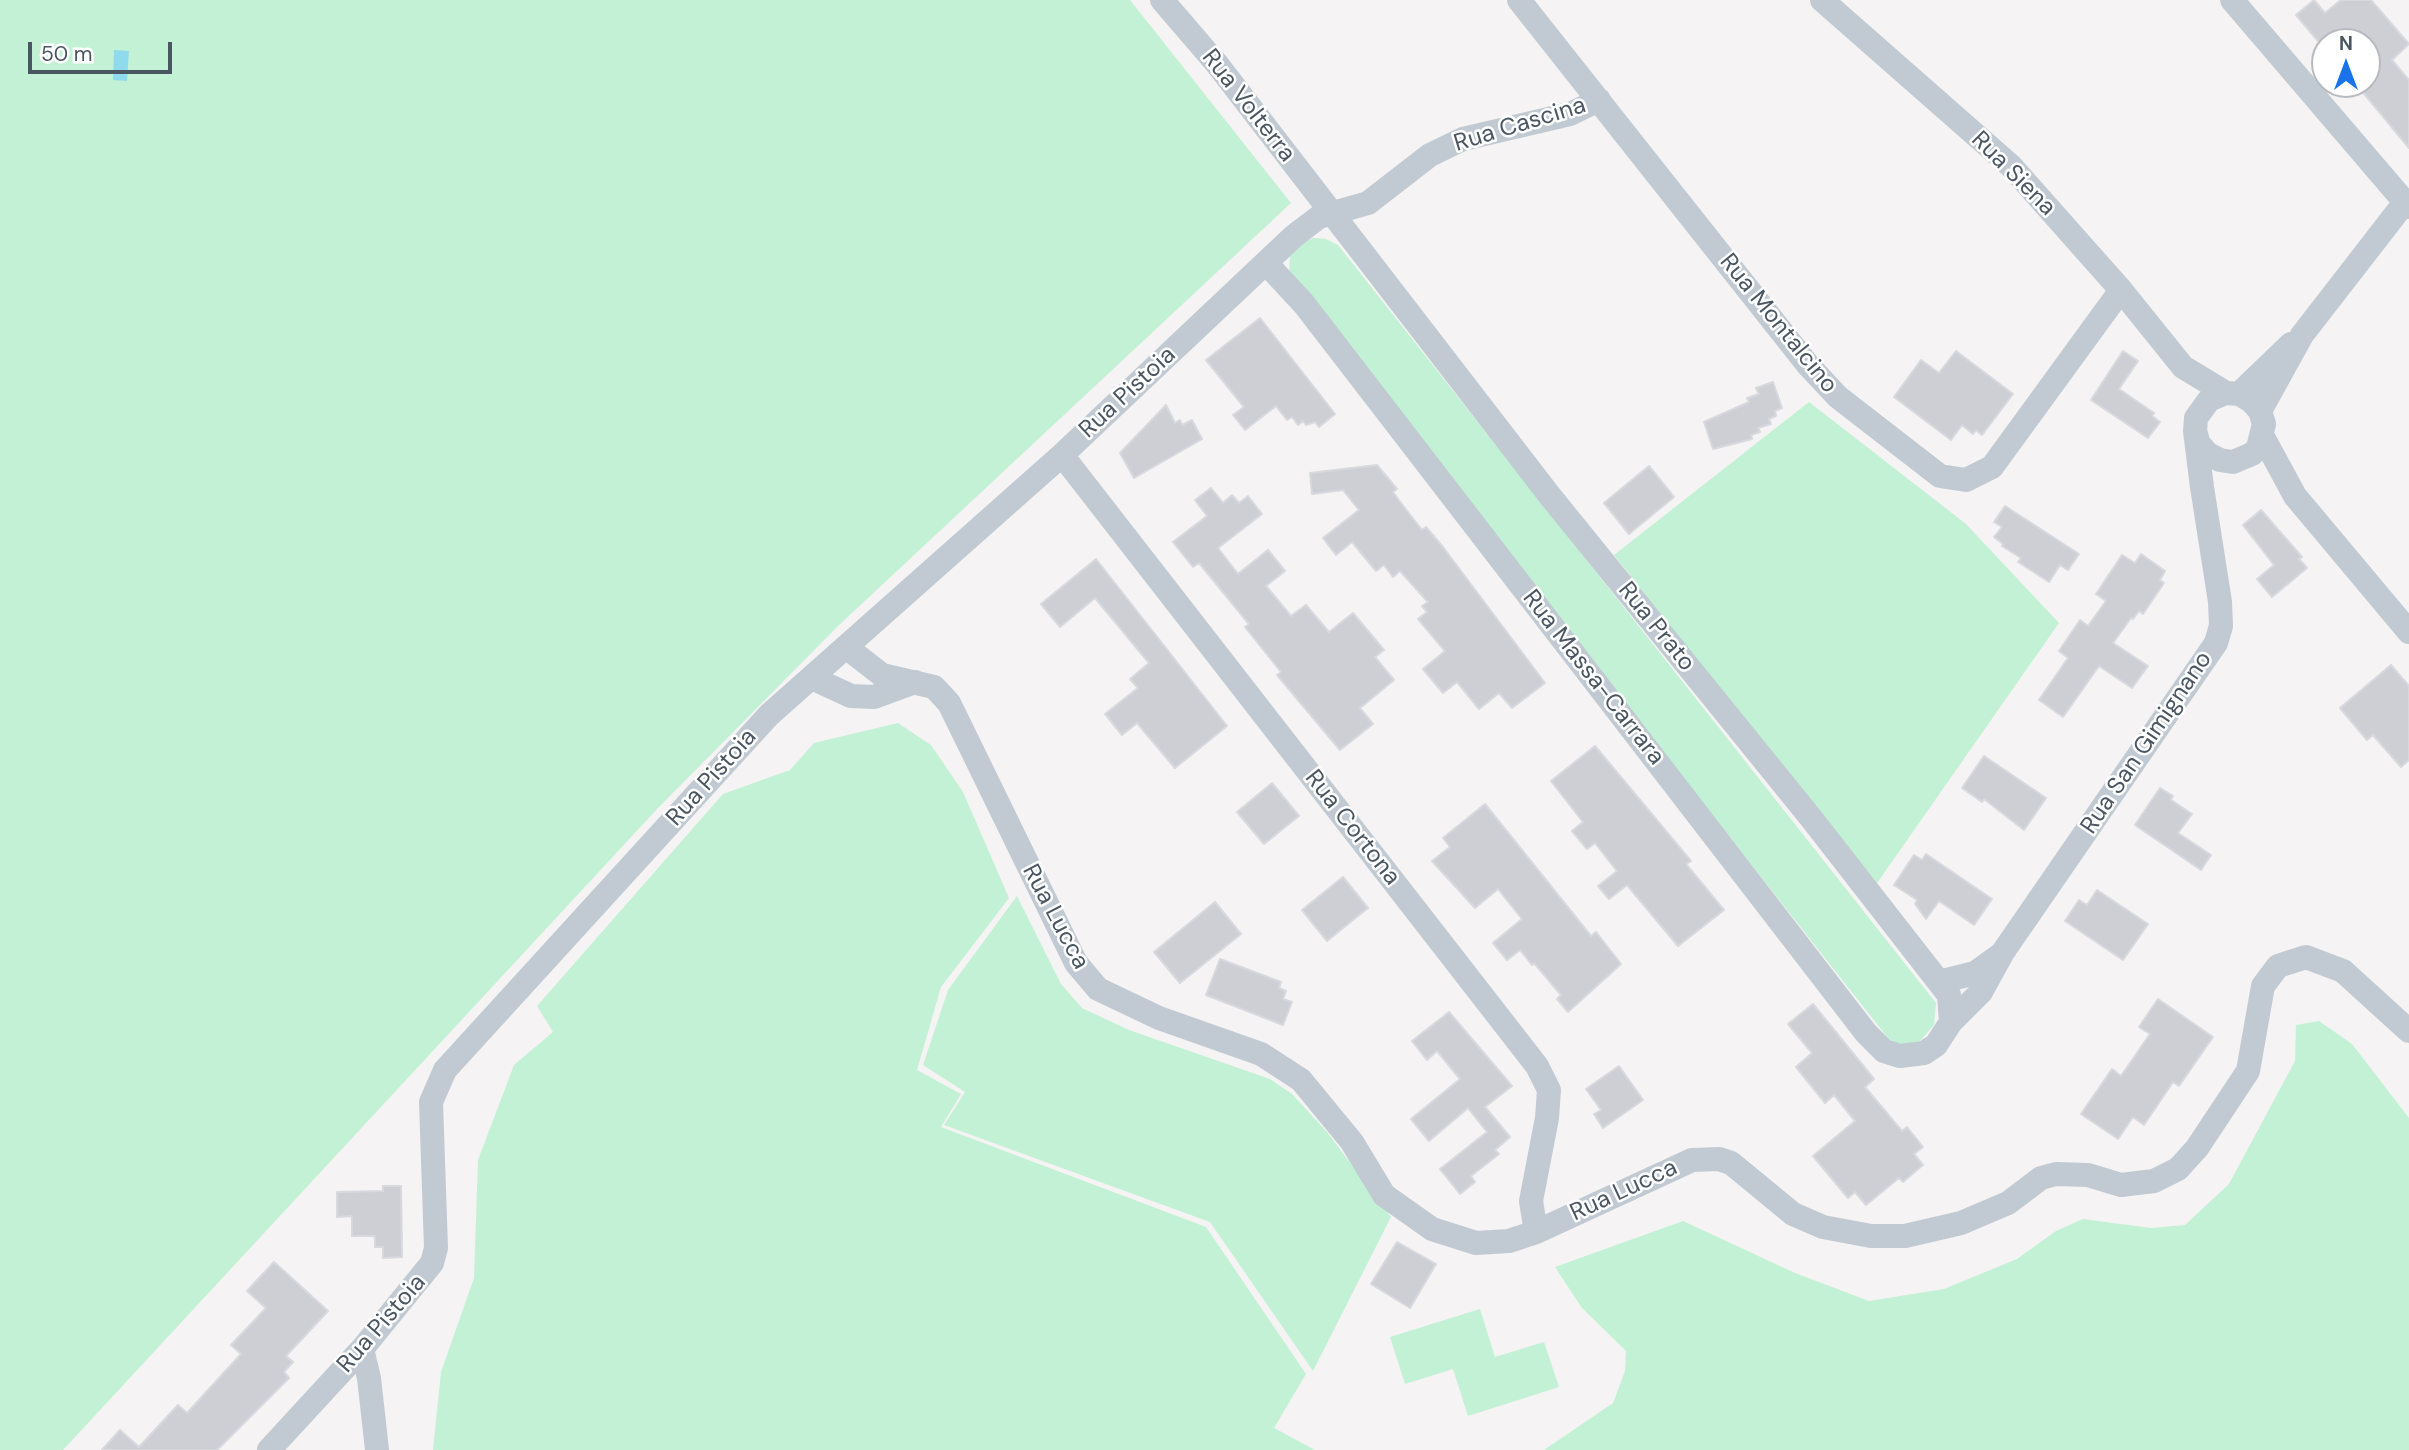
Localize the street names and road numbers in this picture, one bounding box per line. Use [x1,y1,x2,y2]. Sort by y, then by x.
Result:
street label: Rua Volterra [1195,44,1301,168]
street label: Rua Cascina [1451,91,1589,159]
street label: Rua Siena [1965,126,2061,222]
street label: Rua Montalcino [1713,249,1843,399]
street label: Rua Pistoia [1074,341,1182,445]
street label: Rua Prato [1611,577,1701,677]
street label: Rua Massa-Carrara [1516,585,1670,771]
street label: Rua San Gimignano [2075,646,2219,840]
street label: Rua Pistoia [661,723,763,833]
street label: Rua Cortona [1298,765,1406,891]
street label: Rua Lucca [1015,860,1095,974]
street label: Rua Lucca [1566,1154,1682,1228]
street label: Rua Pistoia [332,1269,432,1379]

